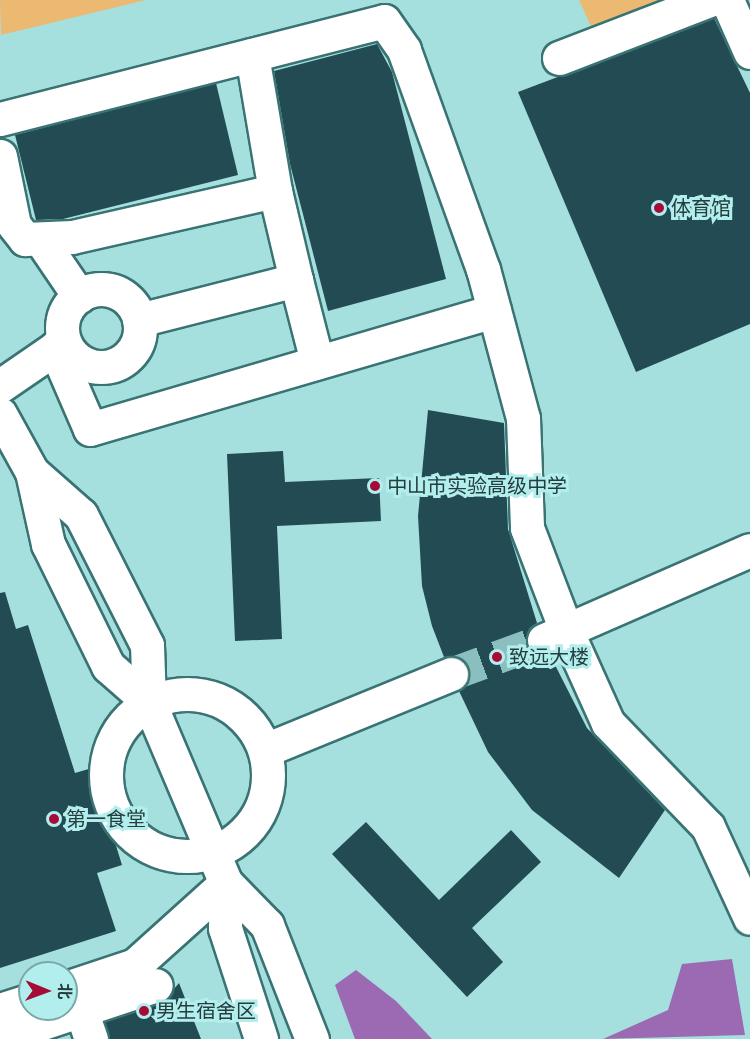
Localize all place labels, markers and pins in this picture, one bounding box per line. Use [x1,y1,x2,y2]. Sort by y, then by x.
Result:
place label: 体育馆 [671,196,731,220]
marker: 体育馆 [652,201,666,215]
place label: 中山市实验高级中学 [387,474,567,498]
marker: 中山市实验高级中学 [368,479,382,493]
place label: 致远大楼 [509,645,589,669]
marker: 致远大楼 [490,650,504,664]
place label: 第一食堂 [66,807,146,831]
marker: 第一食堂 [47,812,61,826]
place label: 男生宿舍区 [156,999,256,1023]
marker: 男生宿舍区 [137,1004,151,1018]

